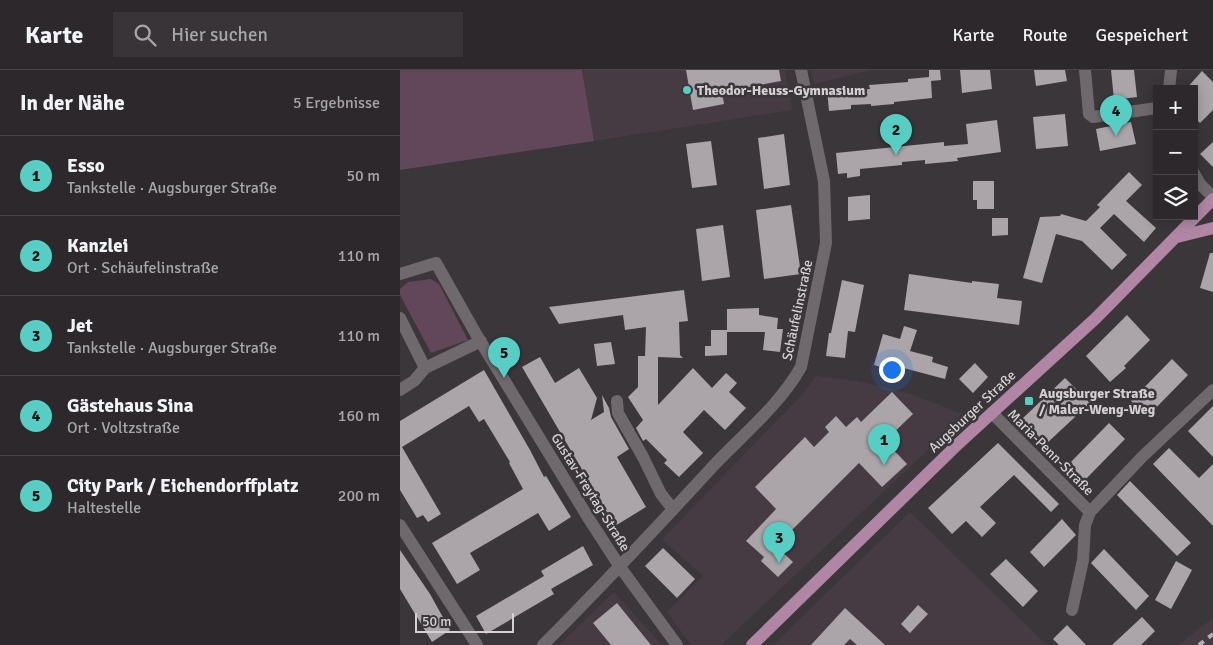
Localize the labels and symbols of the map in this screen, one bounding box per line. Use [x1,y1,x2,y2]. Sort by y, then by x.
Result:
place label: Theodor-Heuss-Gymnasium [697,82,865,99]
marker: Theodor-Heuss-Gymnasium [681,84,693,96]
pin: 4 [1100,95,1132,136]
pin: 2 [880,114,912,155]
street label: Schäufelinstraße [778,258,816,362]
pin: 5 [488,337,520,378]
your location [879,357,905,383]
street label: Augsburger Straße [925,367,1019,456]
place label: Augsburger Straße / Maler-Weng-Weg [1039,385,1156,418]
marker: Augsburger Straße / Maler-Weng-Weg [1023,395,1035,407]
street label: Maria-Penn-Straße [1004,406,1097,499]
pin: 1 [868,424,900,465]
street label: Gustav-Freytag-Straße [547,430,634,554]
pin: 3 [763,522,795,563]
scale bar [415,610,514,633]

